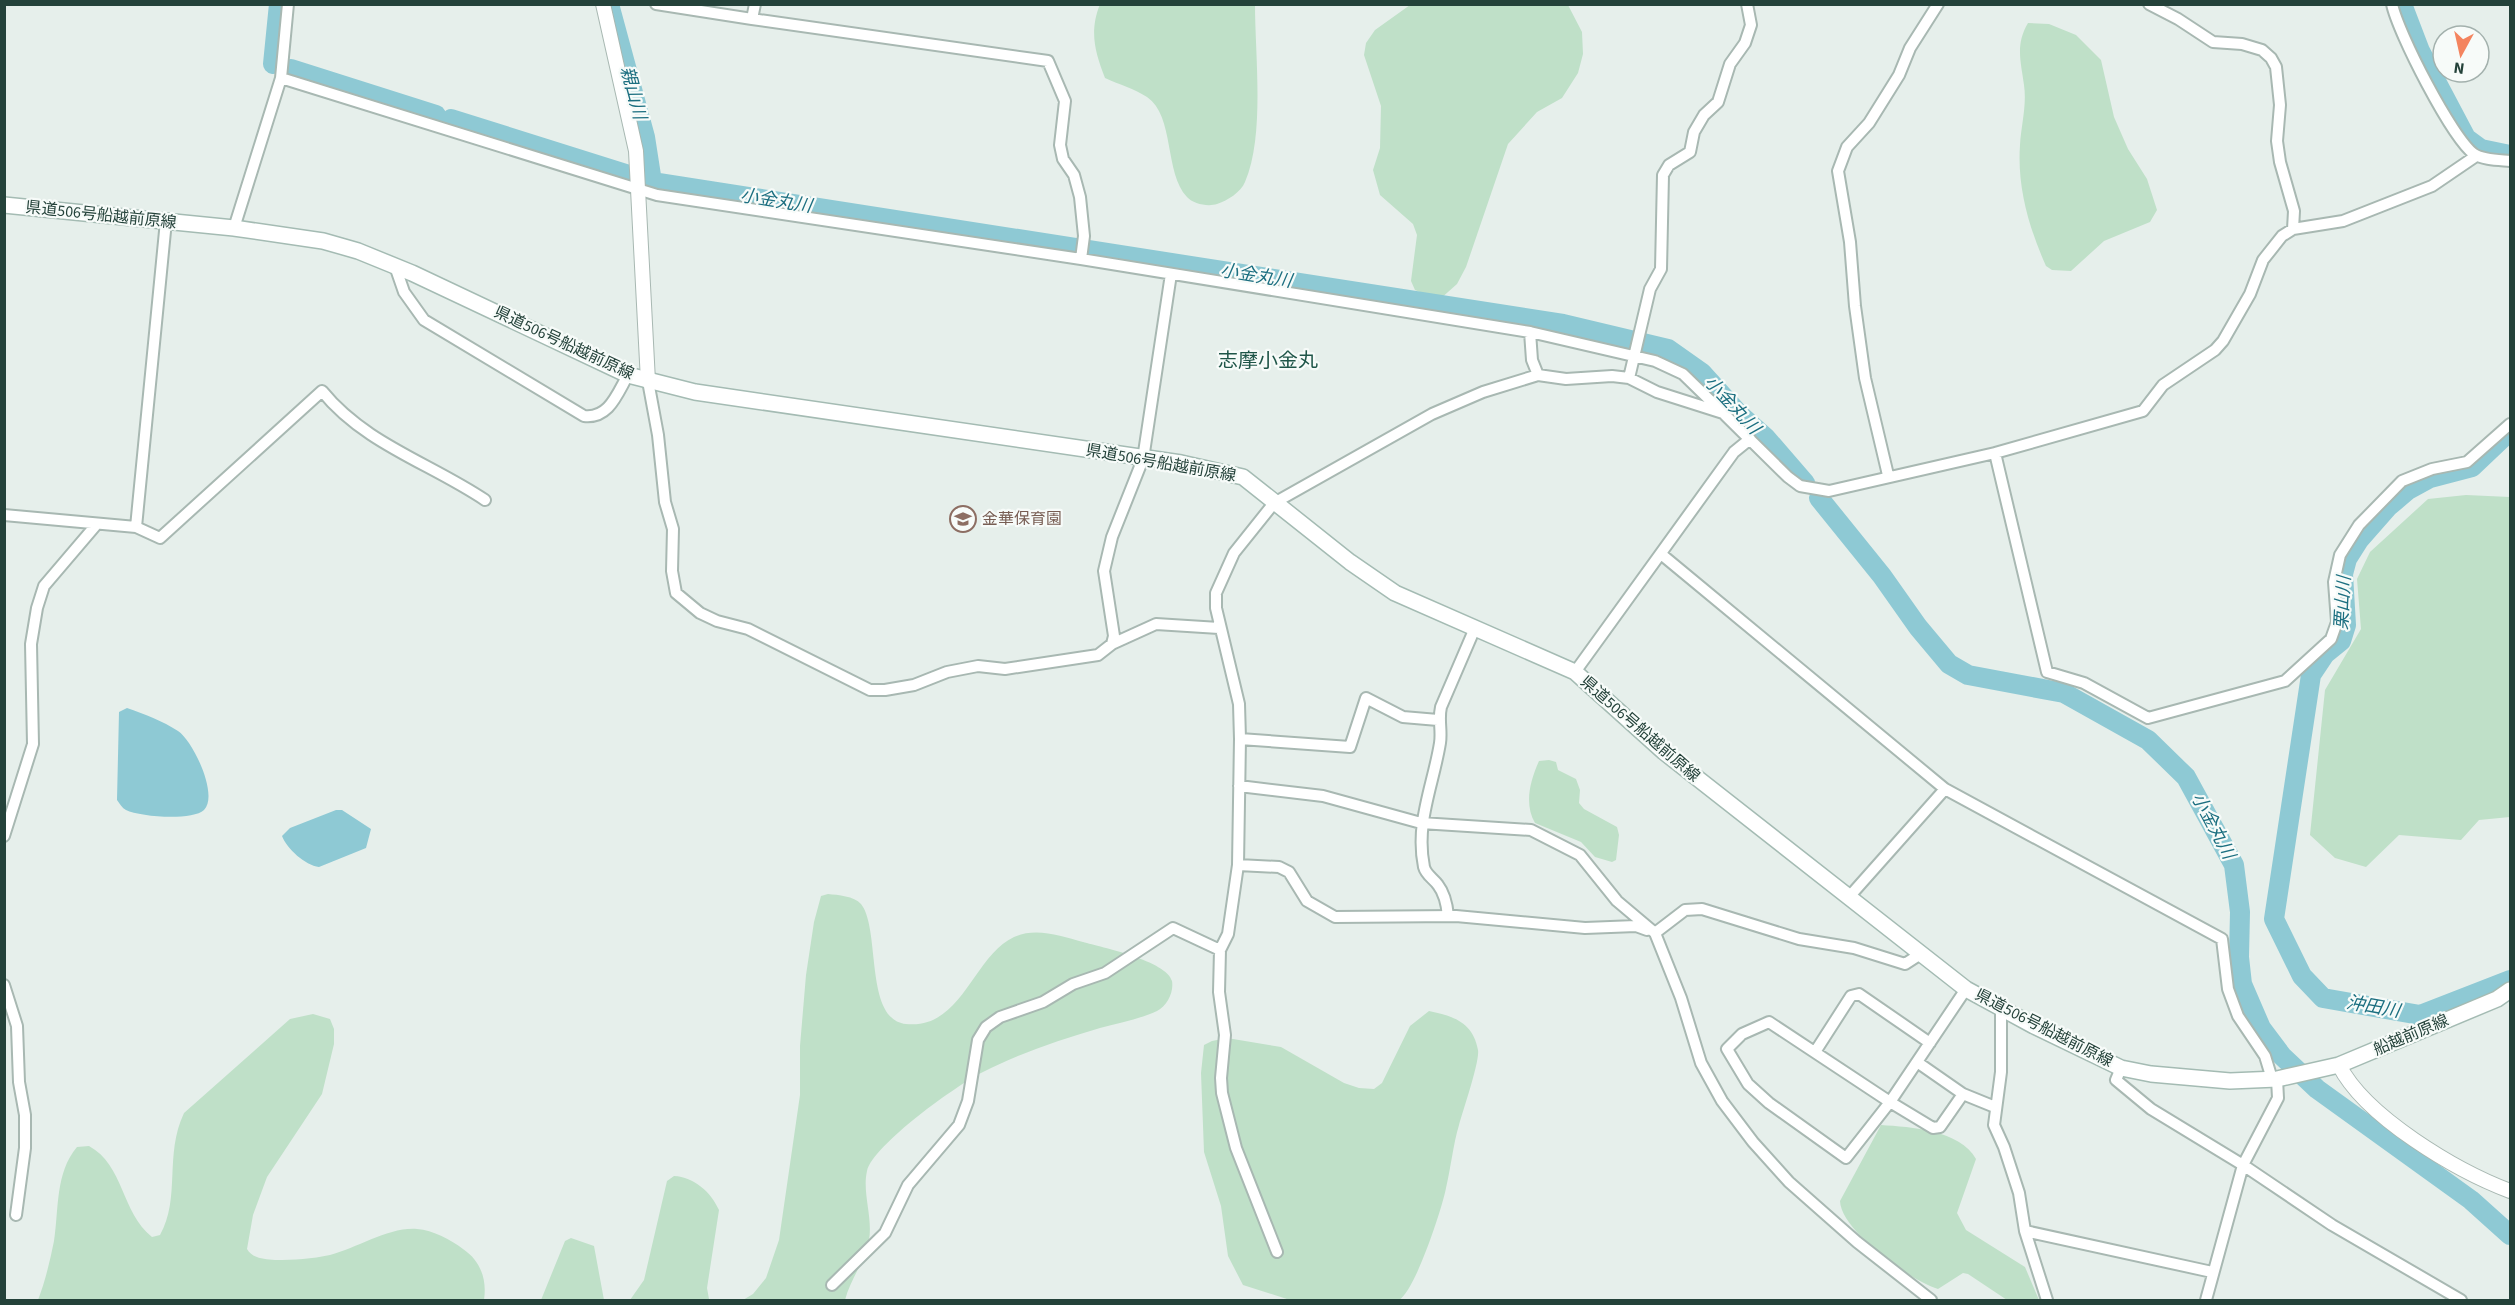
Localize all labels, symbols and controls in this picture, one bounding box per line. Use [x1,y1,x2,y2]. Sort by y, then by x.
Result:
north arrow [2431,24,2491,84]
text: N [2452,56,2466,79]
water label: 親山川 [614,64,653,124]
water label: 小金丸川 [738,183,815,219]
street label: 県道506号船越前原線 [24,196,178,234]
water label: 小金丸川 [1218,258,1295,294]
street label: 県道506号船越前原線 [491,301,637,385]
district label: 志摩小金丸 [1218,347,1318,375]
water label: 小金丸川 [1698,370,1767,441]
street label: 県道506号船越前原線 [1084,439,1238,487]
school or university icon: 金華保育園 [948,504,978,534]
place label: 金華保育園 [982,508,1062,530]
water label: 栗山川 [2329,573,2357,631]
street label: 県道506号船越前原線 [1575,671,1705,787]
water label: 小金丸川 [2185,788,2242,865]
street label: 県道506号船越前原線 [1971,984,2117,1072]
water label: 沖田川 [2344,990,2404,1024]
street label: 船越前原線 [2370,1009,2452,1061]

